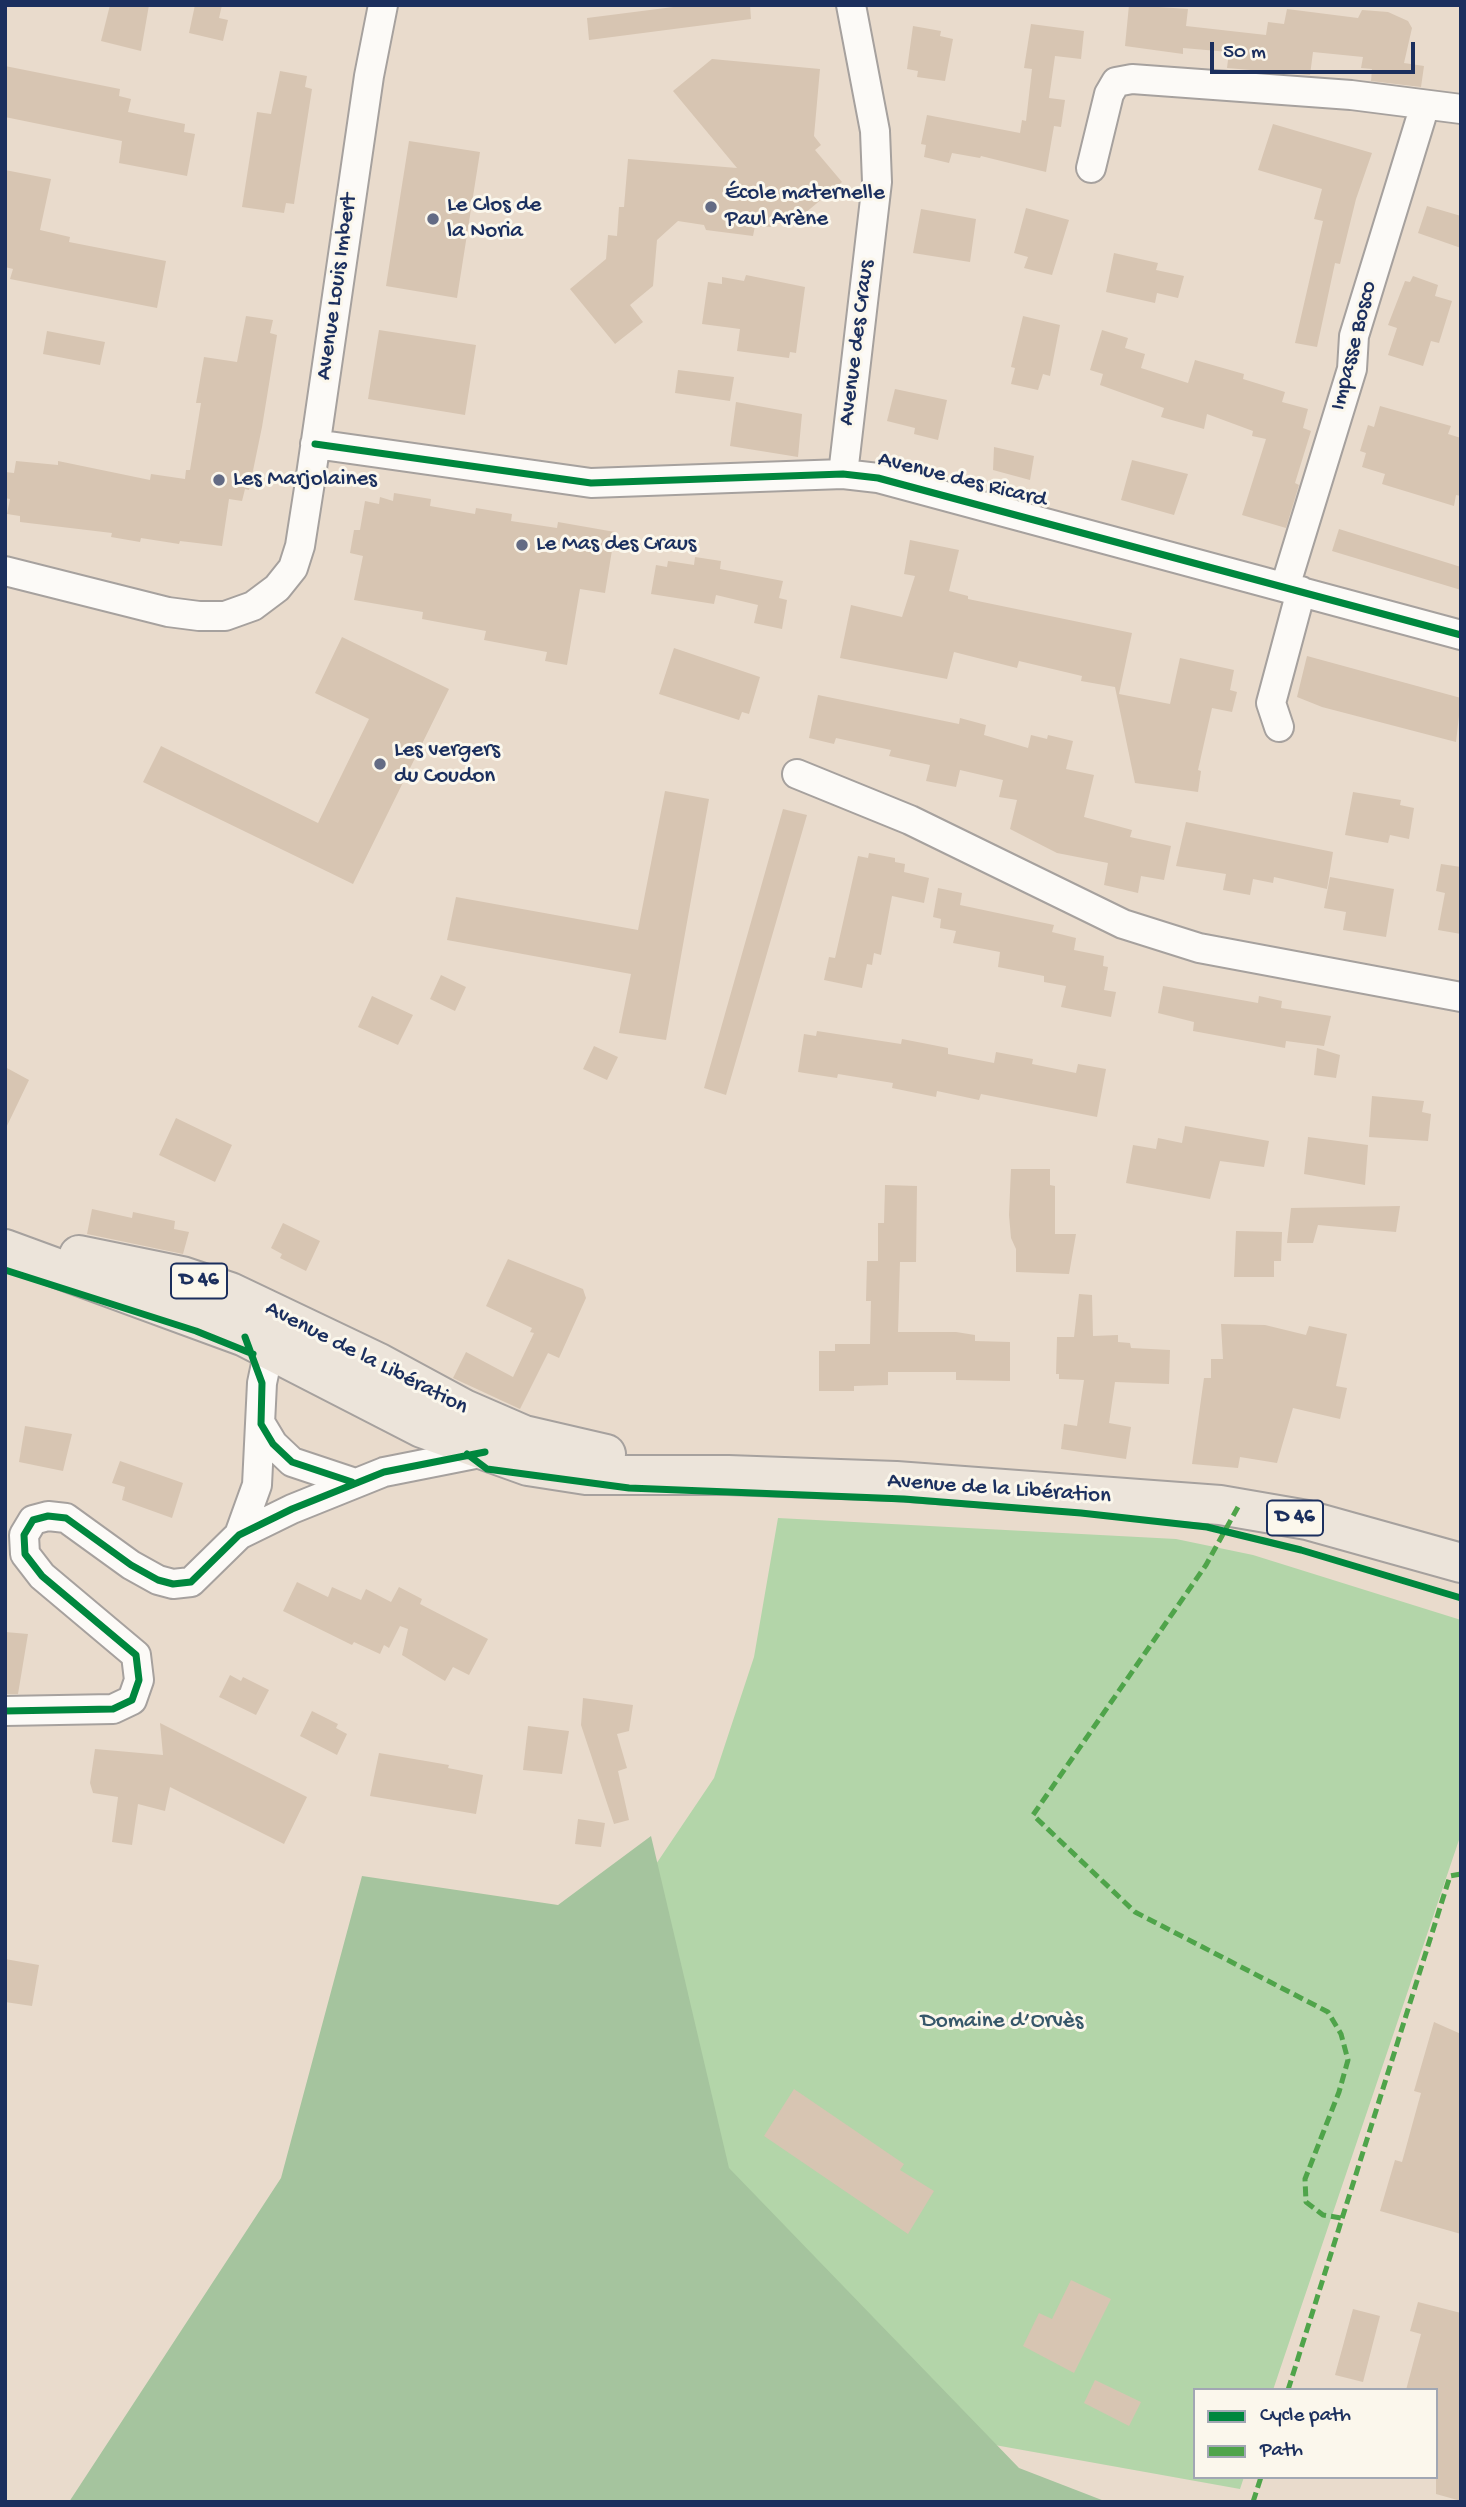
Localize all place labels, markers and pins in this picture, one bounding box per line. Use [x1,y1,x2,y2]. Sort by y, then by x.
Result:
place label: École maternelle Paul Arène [725,180,885,234]
place label: Le Clos de la Noria [447,192,541,246]
marker: École maternelle Paul Arène [703,199,719,215]
marker: Le Clos de la Noria [425,211,441,227]
place label: Les Marjolaines [233,466,377,494]
marker: Les Marjolaines [211,472,227,488]
place label: Le Mas des Craus [536,531,696,559]
marker: Le Mas des Craus [514,537,530,553]
place label: Les vergers du Coudon [394,737,500,791]
marker: Les vergers du Coudon [372,756,388,772]

